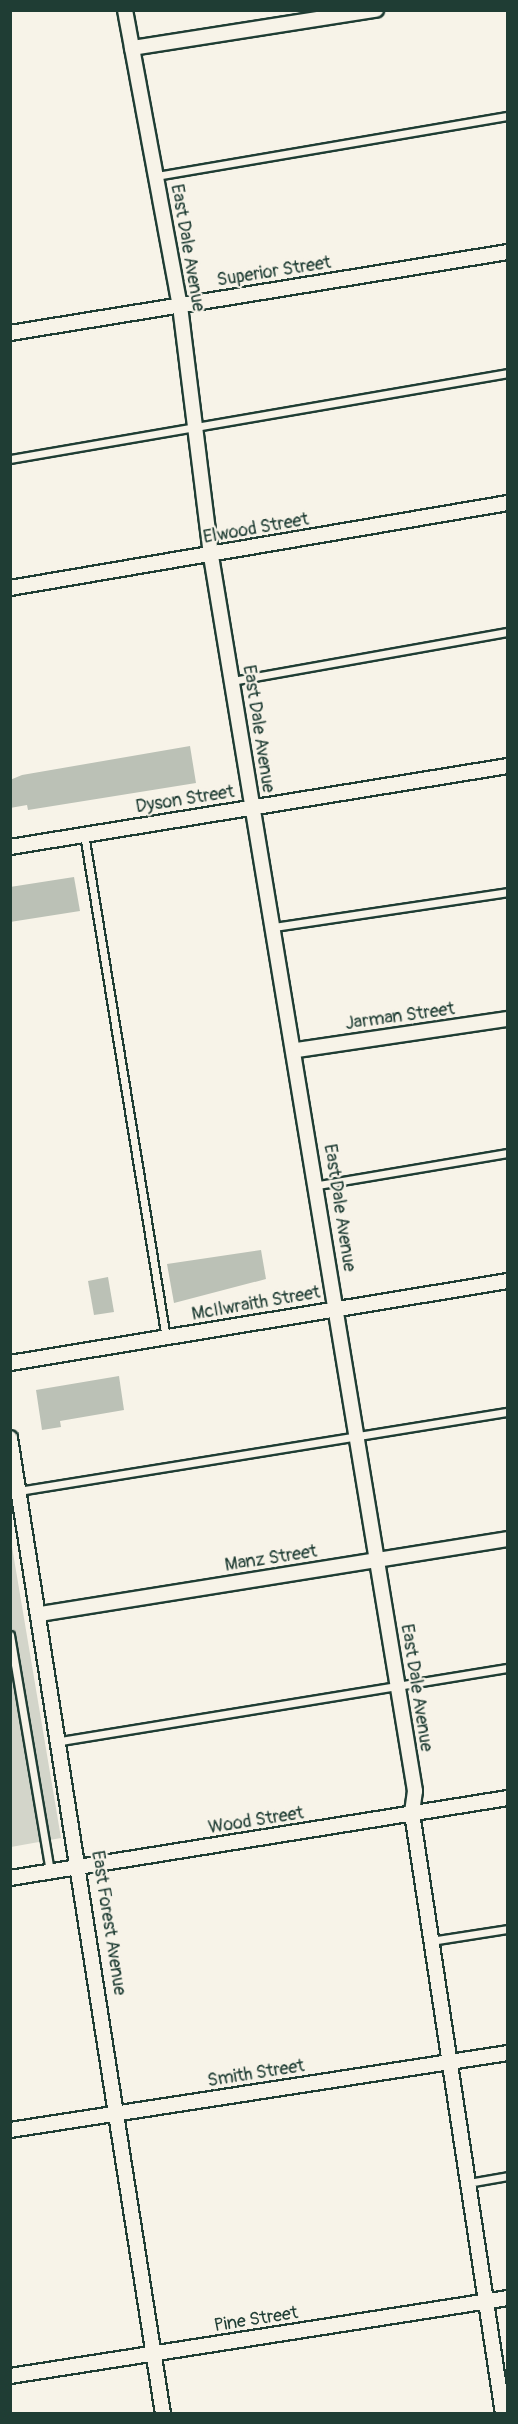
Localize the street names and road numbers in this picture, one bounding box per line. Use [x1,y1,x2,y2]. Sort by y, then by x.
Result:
street label: East Dale Avenue [165,183,209,313]
street label: Superior Street [215,252,333,292]
street label: Elwood Street [202,509,310,549]
street label: East Dale Avenue [237,664,279,794]
street label: Dyson Street [134,782,236,818]
street label: Jarman Street [344,999,456,1035]
street label: East Dale Avenue [318,1143,360,1273]
street label: McIlwraith Street [190,1282,322,1326]
street label: Manz Street [223,1541,319,1577]
street label: East Dale Avenue [395,1623,437,1753]
street label: Wood Street [207,1803,305,1839]
street label: East Forest Avenue [86,1849,130,1997]
street label: Smith Street [206,2056,306,2092]
street label: Pine Street [212,2303,300,2337]

